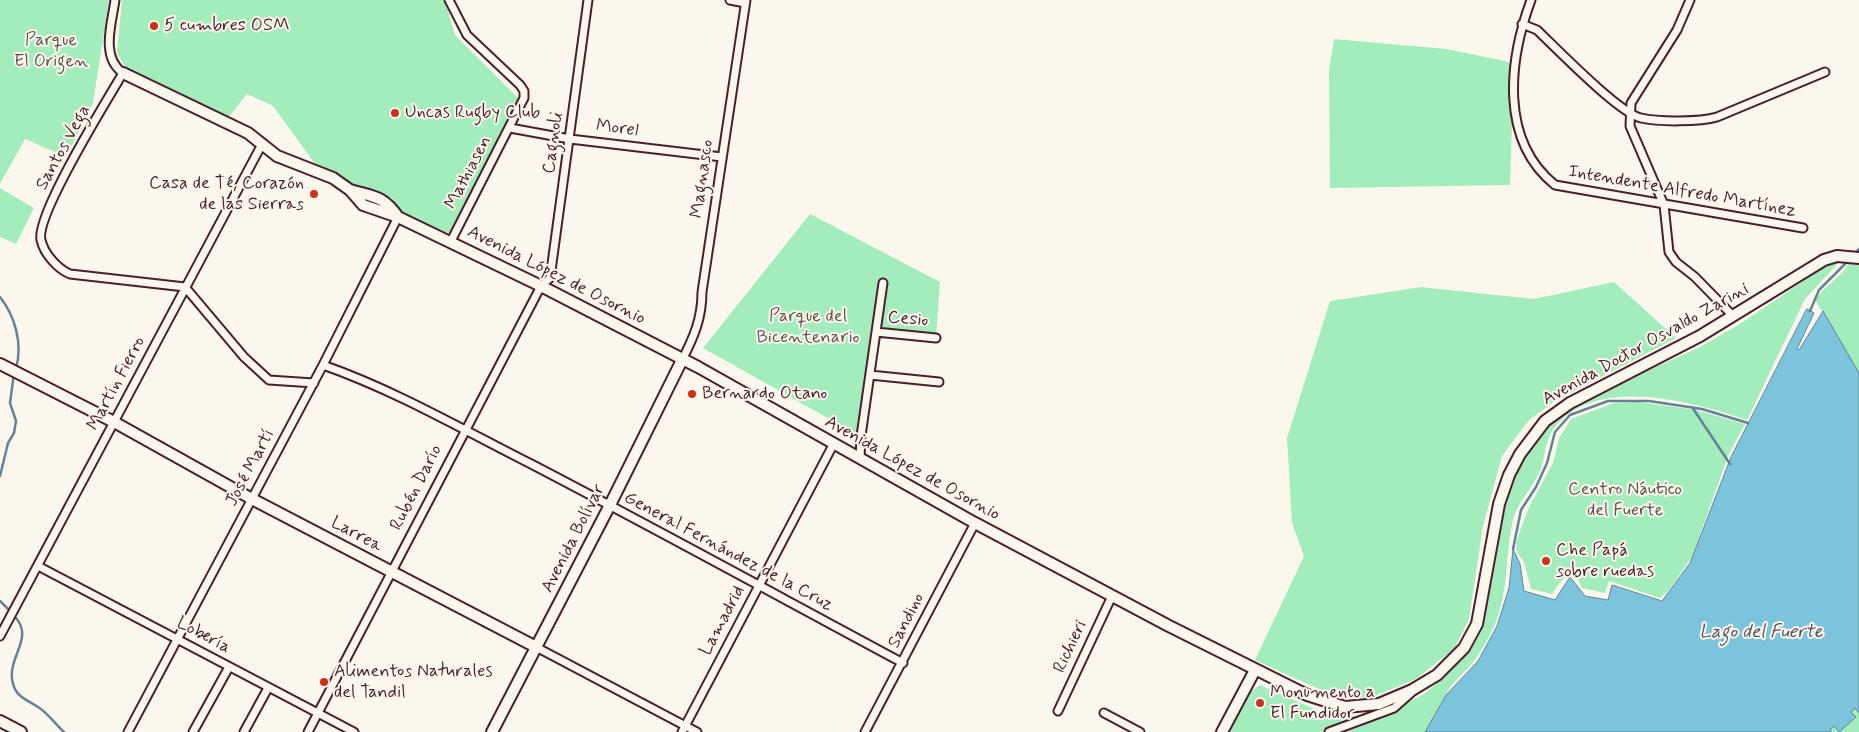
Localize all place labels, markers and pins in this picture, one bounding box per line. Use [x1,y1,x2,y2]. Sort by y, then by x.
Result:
place label: 5 cumbres OSM [164,15,290,37]
marker: 5 cumbres OSM [148,20,160,32]
place label: Uncas Rugby Club [405,102,540,124]
marker: Uncas Rugby Club [389,107,401,119]
place label: Casa de Té, Corazón de las Sierras [149,173,304,215]
marker: Casa de Té, Corazón de las Sierras [308,188,320,200]
place label: Bernardo Otano [702,383,827,405]
marker: Bernardo Otano [686,388,698,400]
place label: Che Papá sobre ruedas [1556,540,1654,582]
marker: Che Papá sobre ruedas [1540,555,1552,567]
place label: Alimentos Naturales del Tandil [334,661,493,704]
marker: Alimentos Naturales del Tandil [318,676,330,688]
place label: Monumento a El Fundidor [1270,682,1375,724]
marker: Monumento a El Fundidor [1254,697,1266,709]

